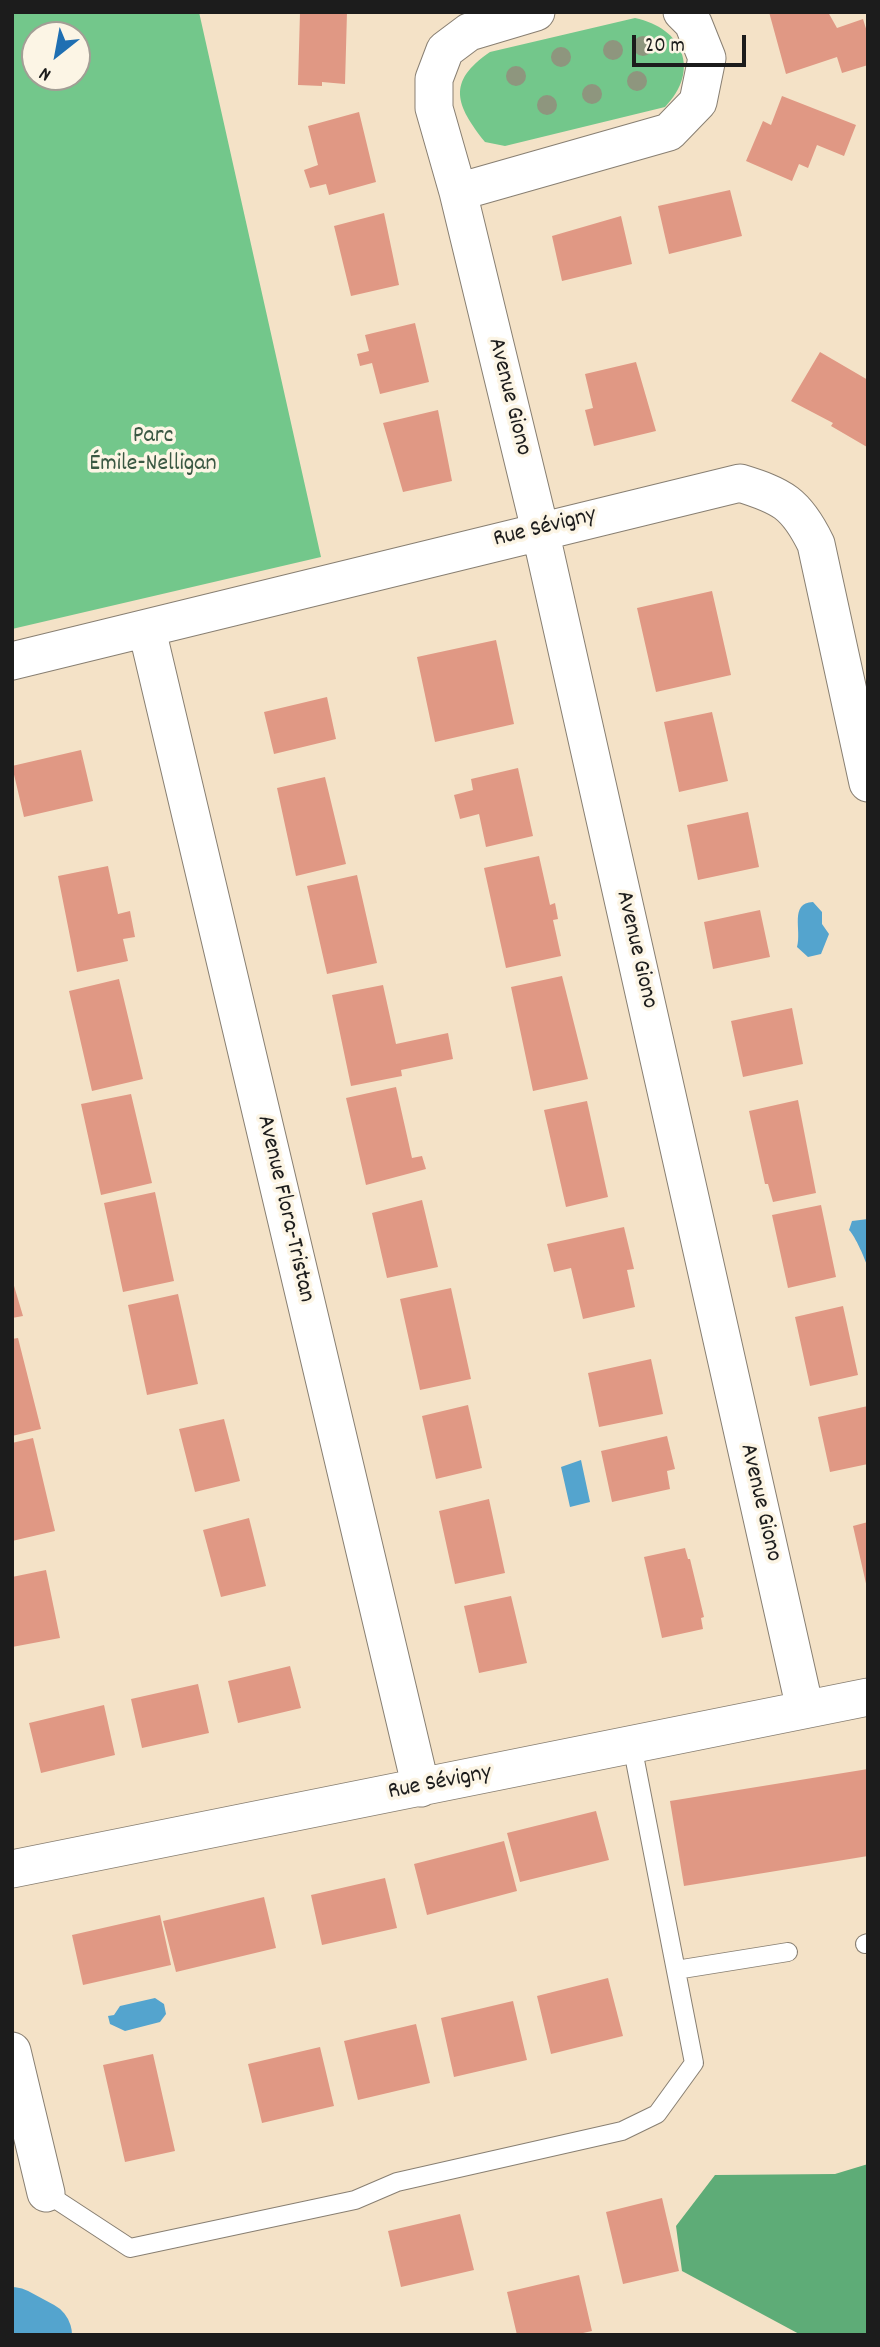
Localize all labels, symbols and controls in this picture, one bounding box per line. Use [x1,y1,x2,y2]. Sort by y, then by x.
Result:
north arrow [21,21,91,91]
scale bar [635,21,749,65]
text: 20 m [645,32,685,62]
text: N [35,59,57,87]
street label: Avenue Giono [479,335,537,459]
park label: Parc Émile-Nelligan [89,424,217,480]
street label: Rue Sévigny [491,502,599,556]
street label: Avenue Giono [607,888,663,1012]
street label: Avenue Flora-Tristan [249,1113,319,1305]
street label: Avenue Giono [731,1441,787,1565]
street label: Rue Sévigny [386,1760,494,1808]

